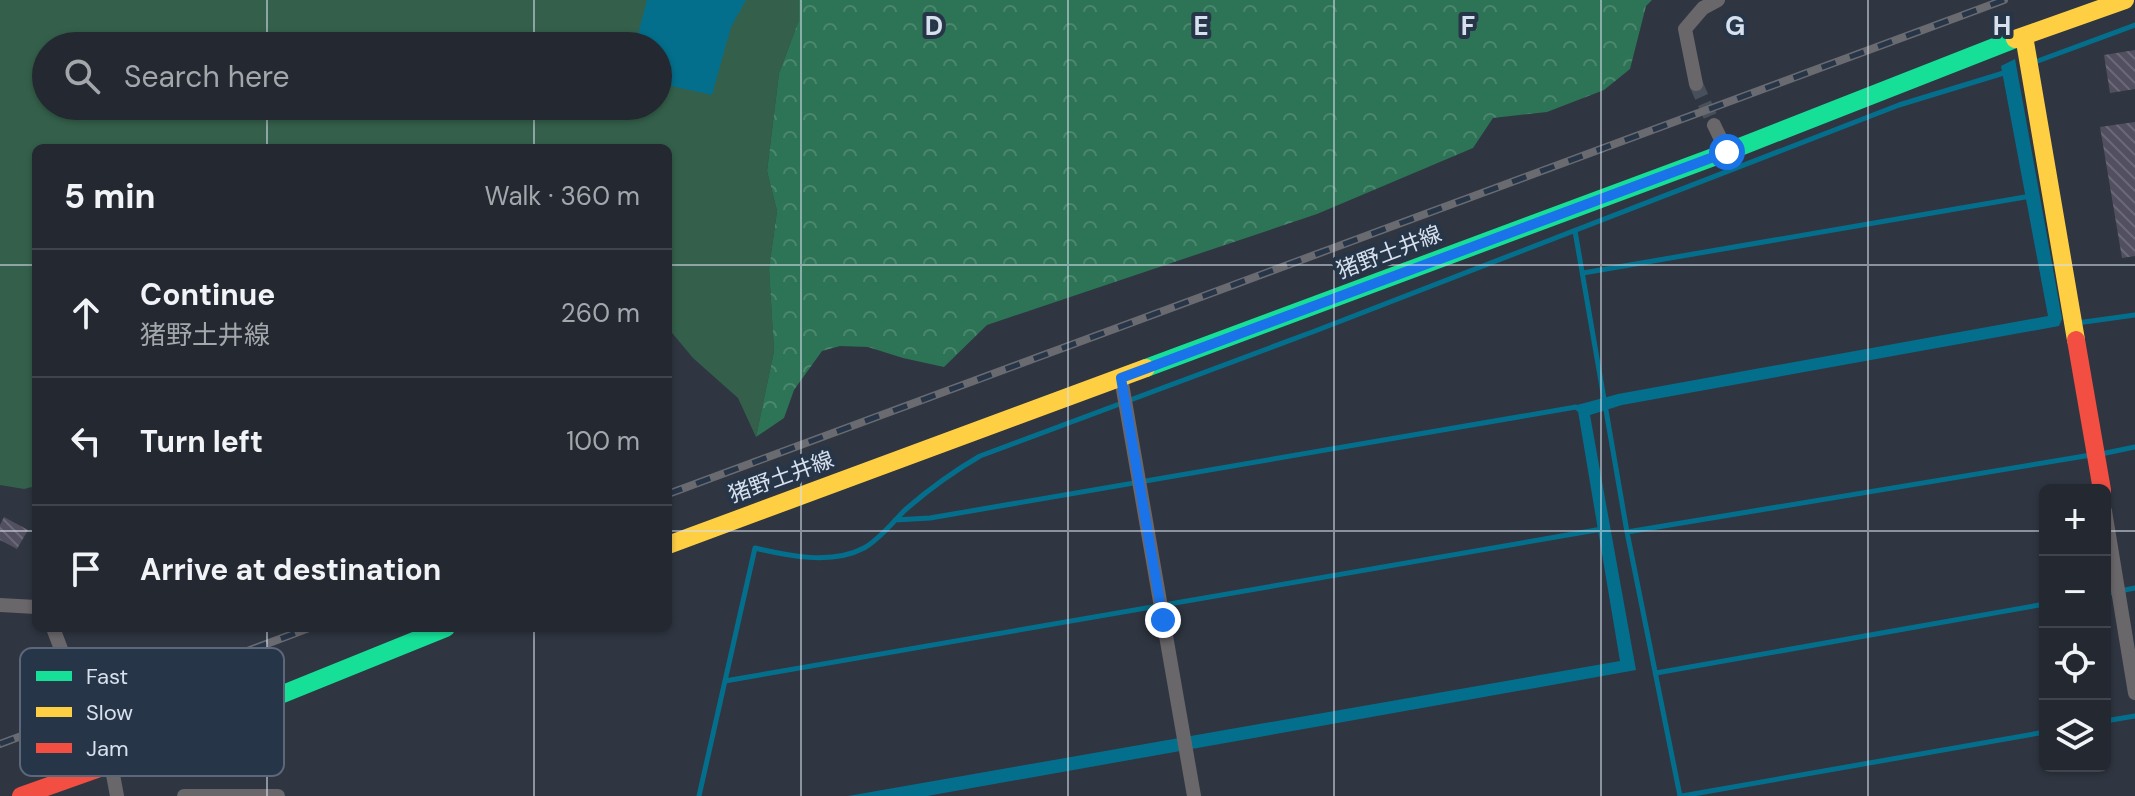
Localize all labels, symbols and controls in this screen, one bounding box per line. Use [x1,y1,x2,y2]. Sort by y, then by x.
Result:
text: D [925,9,943,43]
text: E [1193,9,1209,43]
text: F [1461,9,1475,43]
text: G [1725,9,1745,43]
text: H [1993,9,2011,43]
search box [32,32,672,120]
icon: search [60,54,104,98]
text: Search here [124,57,290,96]
route start [1709,134,1745,170]
text: 5 min [64,174,155,219]
text: Walk · 360 m [485,179,640,213]
street label: 猪野土井線 [1332,219,1446,285]
text: Continue [140,275,275,314]
icon: ahead [64,291,108,335]
text: 260 m [561,296,640,330]
text: 猪野土井線 [140,318,270,352]
icon: left [64,419,108,463]
text: Turn left [140,422,263,461]
text: 100 m [566,424,640,458]
street label: 猪野土井線 [724,445,838,509]
map controls [2039,484,2111,772]
button: + [2039,484,2111,556]
icon: arrive [64,547,108,591]
text: Arrive at destination [140,550,441,589]
button: − [2039,556,2111,628]
route end [1145,602,1181,638]
button: locate [2039,628,2111,700]
legend [20,648,284,776]
text: Fast [86,662,128,691]
text: Slow [86,698,133,727]
button: layers [2039,700,2111,772]
text: Jam [86,734,129,763]

